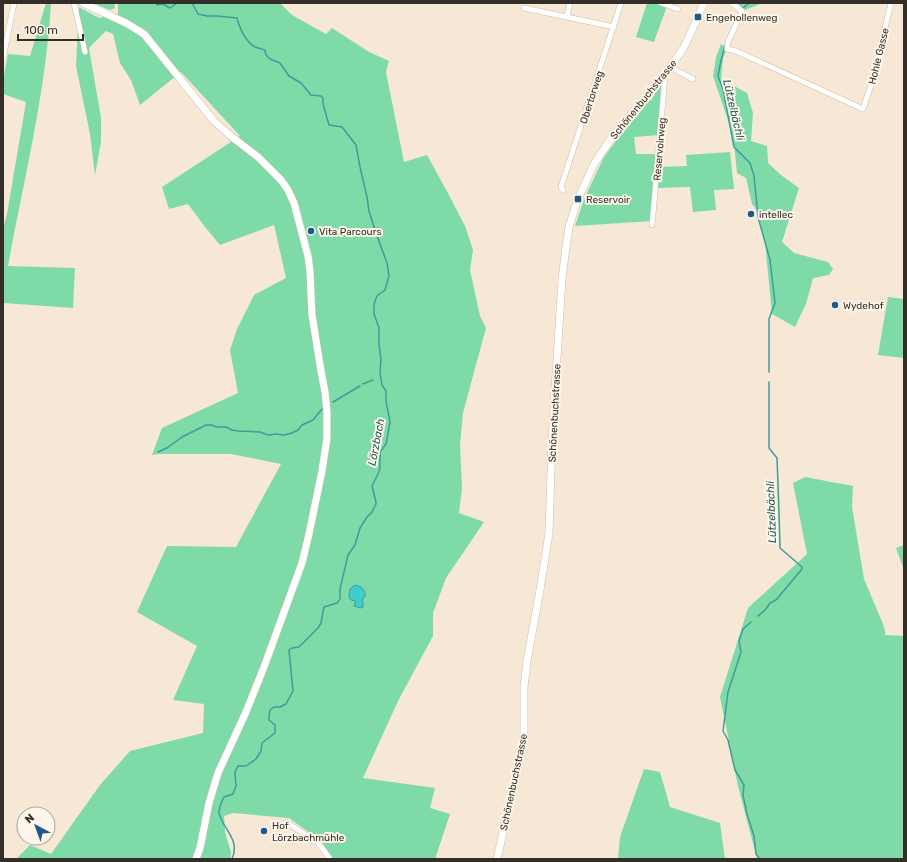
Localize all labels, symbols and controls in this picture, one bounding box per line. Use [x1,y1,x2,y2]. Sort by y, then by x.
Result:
marker: Engehollenweg [693,12,703,22]
place label: Engehollenweg [706,12,777,24]
scale bar [18,16,83,42]
text: 100 m [24,23,58,37]
street label: Hohle Gasse [866,26,892,86]
street label: Schönenbuchstrasse [608,57,680,142]
street label: Obertorweg [578,69,606,125]
water label: Lützelbächli [720,78,747,142]
street label: Reservoirweg [651,117,669,181]
marker: Reservoir [573,194,583,204]
place label: Reservoir [586,194,630,206]
marker: intellec [746,209,756,219]
place label: intellec [759,209,793,221]
marker: Vita Parcours [306,226,316,236]
place label: Vita Parcours [319,226,382,238]
marker: Wydehof [830,300,840,310]
place label: Wydehof [843,300,884,312]
street label: Schönenbuchstrasse [546,363,564,463]
water label: Lörzbach [366,417,387,467]
water label: Lützelbächli [764,480,779,543]
street label: Schönenbuchstrasse [498,732,530,832]
north arrow [16,806,56,846]
text: N [23,811,37,826]
place label: Hof Lörzbachmühle [272,820,345,844]
marker: Hof Lörzbachmühle [259,826,269,836]

